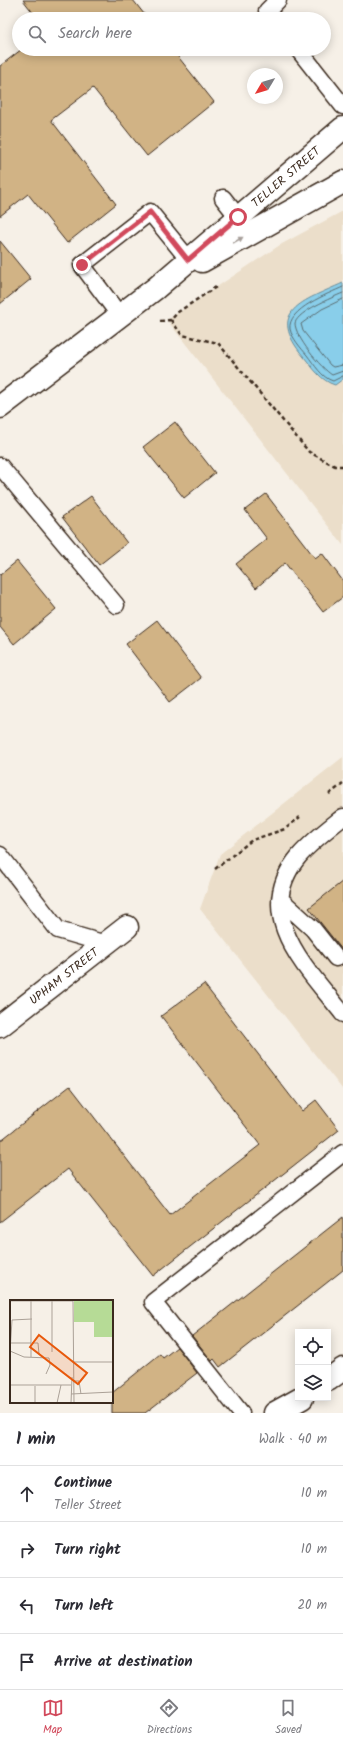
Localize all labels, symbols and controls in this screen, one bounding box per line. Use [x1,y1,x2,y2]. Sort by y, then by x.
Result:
search box [12,12,331,56]
text: Search here [58,22,132,46]
icon: search [26,23,48,45]
north arrow [247,68,283,104]
street label: TELLER STREET [247,141,326,212]
route start [229,208,247,226]
one-way arrow [232,237,244,244]
route end [73,256,91,274]
street label: UPHAM STREET [25,942,104,1009]
inset map [10,1300,113,1403]
map controls [295,1329,331,1401]
button: locate [295,1329,331,1365]
button: layers [295,1365,331,1401]
text: 1 min [16,1426,55,1453]
text: Walk · 40 m [259,1429,327,1450]
text: Continue [54,1471,112,1495]
icon: ahead [16,1483,38,1505]
text: 10 m [301,1483,327,1504]
text: Teller Street [54,1495,122,1516]
text: Turn right [54,1538,121,1562]
icon: right [16,1539,38,1561]
text: 10 m [301,1539,327,1560]
text: Turn left [54,1594,114,1618]
icon: left [16,1595,38,1617]
text: 20 m [297,1595,327,1616]
text: Arrive at destination [54,1650,193,1674]
icon: arrive [16,1651,38,1673]
tab: Map [42,1697,64,1739]
tab: Directions [147,1697,192,1739]
tab: Saved [275,1697,301,1739]

